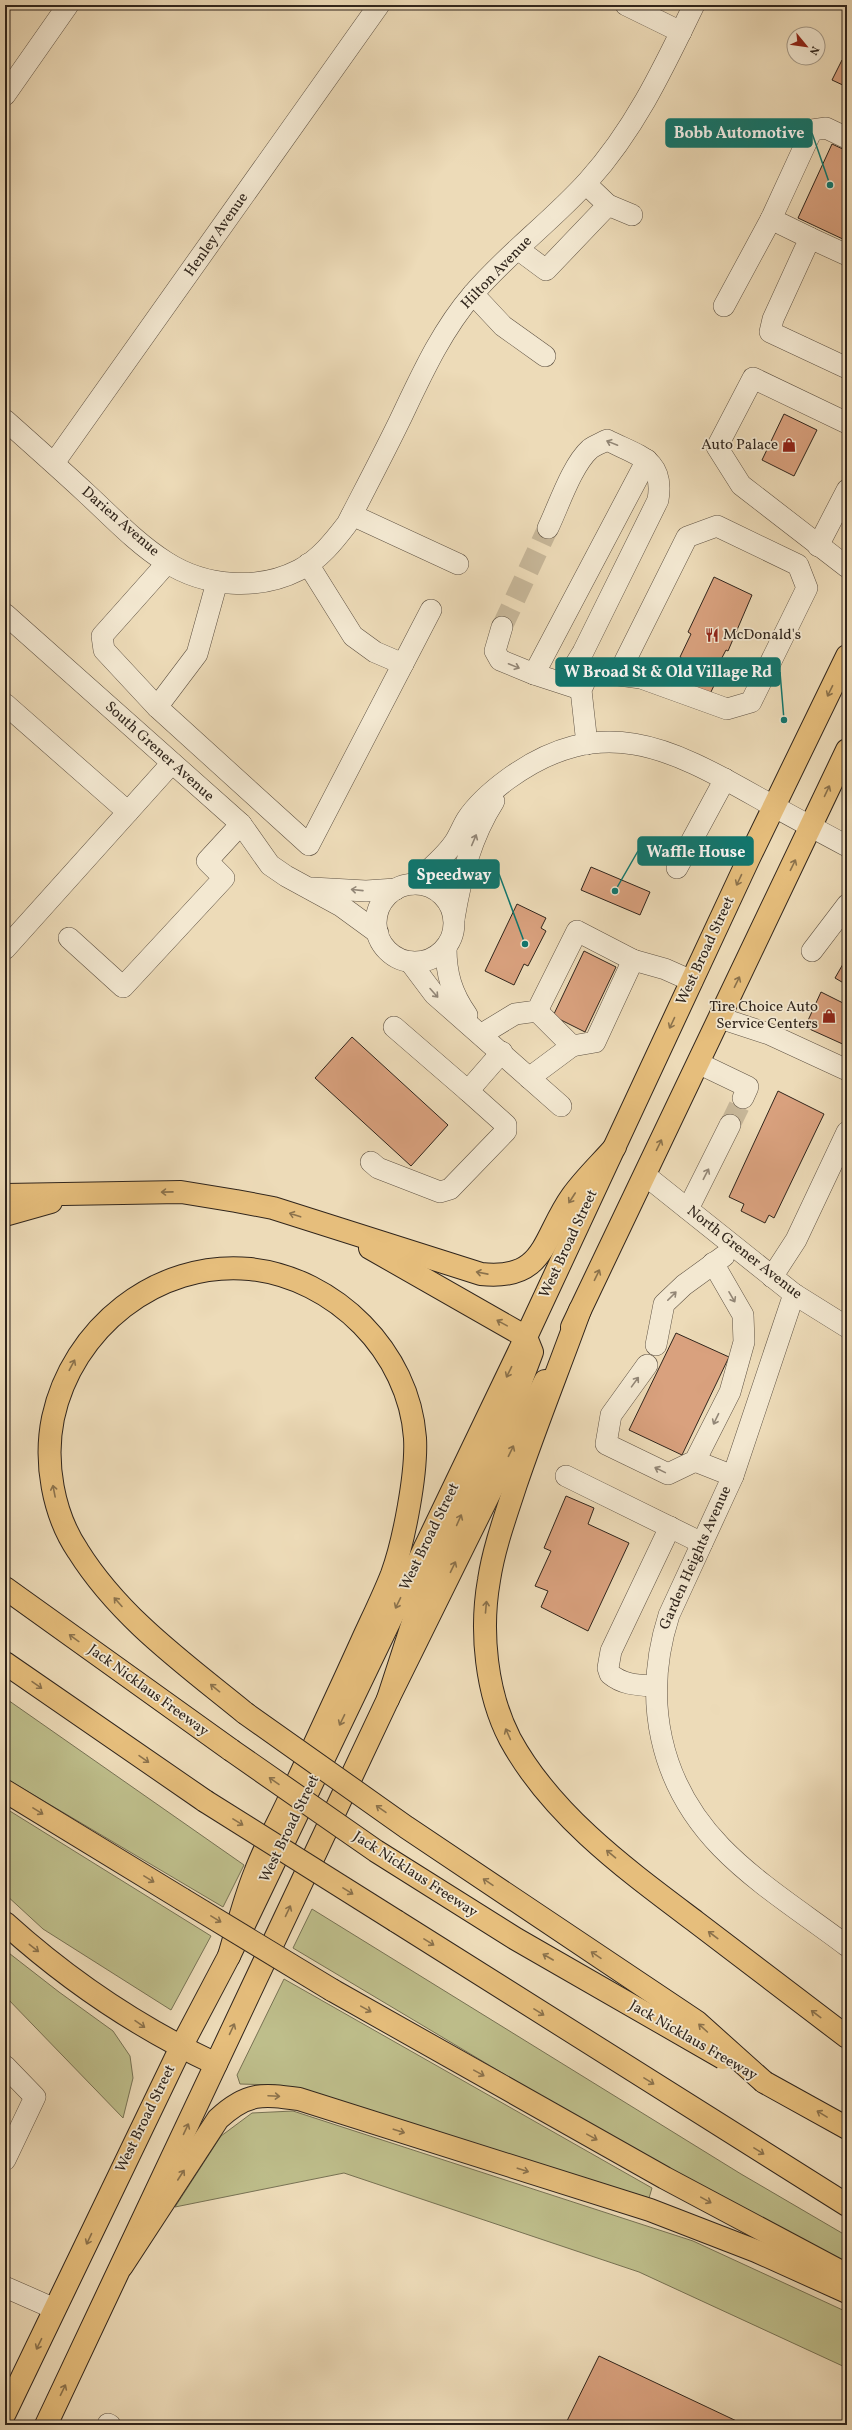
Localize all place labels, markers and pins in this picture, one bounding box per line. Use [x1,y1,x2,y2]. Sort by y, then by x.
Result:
callout: Bobb Automotive [666,119,812,147]
place label: Auto Palace [701,435,778,456]
shop icon: Auto Palace [781,437,797,453]
place label: McDonald's [723,625,801,646]
restaurant icon: McDonald's [704,627,720,643]
callout: W Broad St & Old Village Rd [556,658,780,686]
callout: Waffle House [638,837,753,865]
callout: Speedway [409,860,499,888]
place label: Tire Choice Auto Service Centers [709,997,818,1035]
shop icon: Tire Choice Auto Service Centers [821,1008,837,1024]

